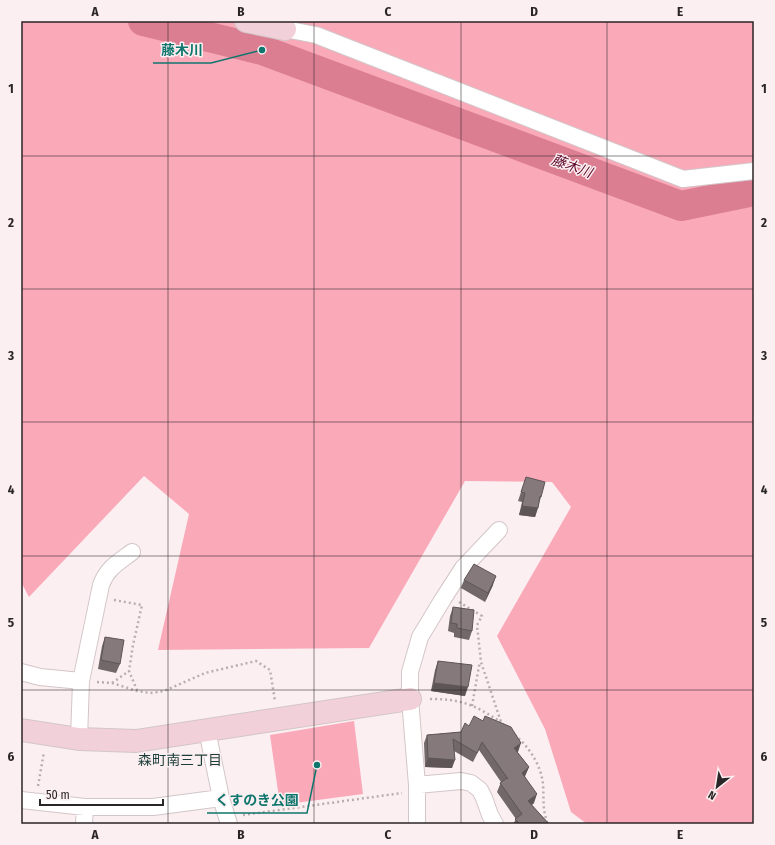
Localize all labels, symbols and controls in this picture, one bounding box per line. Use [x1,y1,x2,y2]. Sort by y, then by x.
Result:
text: A [90,4,99,19]
text: B [237,4,245,19]
text: C [385,4,392,19]
text: D [530,4,538,19]
text: E [677,4,683,19]
callout: 藤木川 [153,37,211,63]
text: 藤木川 [161,42,203,59]
text: 1 [8,81,14,96]
text: 1 [761,81,767,96]
water label: 藤木川 [549,151,596,182]
text: 2 [7,215,14,230]
text: 2 [760,215,767,230]
text: 3 [7,348,14,363]
text: 3 [760,348,767,363]
text: 4 [8,482,15,497]
text: 4 [761,482,768,497]
text: 5 [8,615,14,630]
text: 5 [761,615,767,630]
text: 6 [8,749,15,764]
text: 6 [761,749,768,764]
district label: 森町南三丁目 [138,752,222,769]
north arrow [697,767,737,807]
scale bar [40,781,163,807]
callout: くすのき公園 [207,787,307,813]
text: 50 m [46,788,70,802]
text: N [706,788,718,803]
text: くすのき公園 [215,792,299,809]
text: A [90,827,99,842]
text: B [237,827,245,842]
text: C [385,827,392,842]
text: D [530,827,538,842]
text: E [677,827,683,842]

